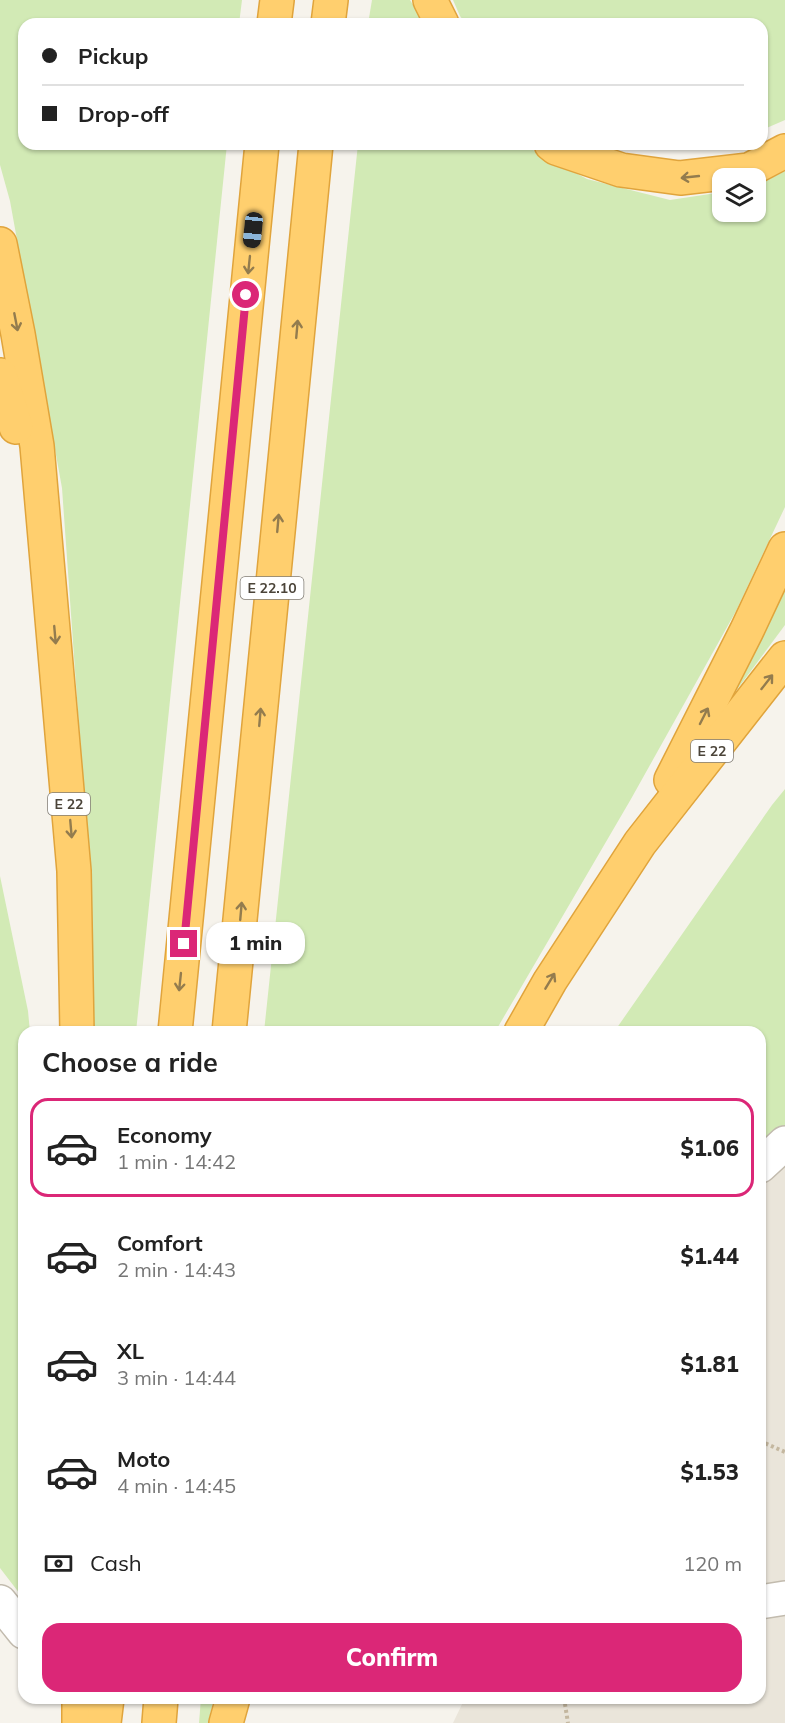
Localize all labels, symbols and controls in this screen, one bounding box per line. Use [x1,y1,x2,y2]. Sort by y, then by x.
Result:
text: Pickup [78,42,148,70]
text: Drop-off [78,100,169,128]
map controls [712,168,766,222]
button: layers [712,168,766,222]
one-way arrow [680,172,700,183]
car [242,211,264,249]
one-way arrow [243,254,254,274]
route start [232,281,259,308]
one-way arrow [11,312,22,331]
one-way arrow [292,319,303,339]
one-way arrow [273,513,284,533]
road number: E 22.10 [240,577,304,599]
one-way arrow [50,624,61,644]
one-way arrow [760,674,773,690]
one-way arrow [698,707,710,725]
one-way arrow [255,708,266,727]
road number: E 22 [691,740,733,762]
road number: E 22 [48,793,90,815]
one-way arrow [66,819,77,839]
one-way arrow [236,902,247,922]
callout: 1 min [205,923,304,965]
route end [170,930,197,957]
text: 1 min [229,930,282,955]
one-way arrow [174,971,185,991]
one-way arrow [545,973,557,990]
text: Choose a ride [42,1045,218,1079]
icon: car [45,1121,99,1175]
text: Economy [117,1121,212,1149]
text: $1.06 [680,1134,739,1162]
text: 1 min · 14:42 [117,1149,236,1174]
icon: car [45,1229,99,1283]
text: Comfort [117,1229,203,1257]
text: $1.44 [680,1242,739,1270]
text: 2 min · 14:43 [117,1257,236,1282]
icon: car [45,1337,99,1391]
text: XL [117,1337,144,1365]
text: $1.81 [680,1350,739,1378]
text: 3 min · 14:44 [117,1365,236,1390]
icon: car [45,1445,99,1499]
text: Moto [117,1445,170,1473]
text: $1.53 [680,1458,739,1486]
text: 4 min · 14:45 [117,1473,236,1498]
icon: cash [42,1547,75,1580]
text: Cash [90,1549,142,1577]
text: 120 m [683,1551,742,1576]
button: Confirm [42,1623,742,1692]

